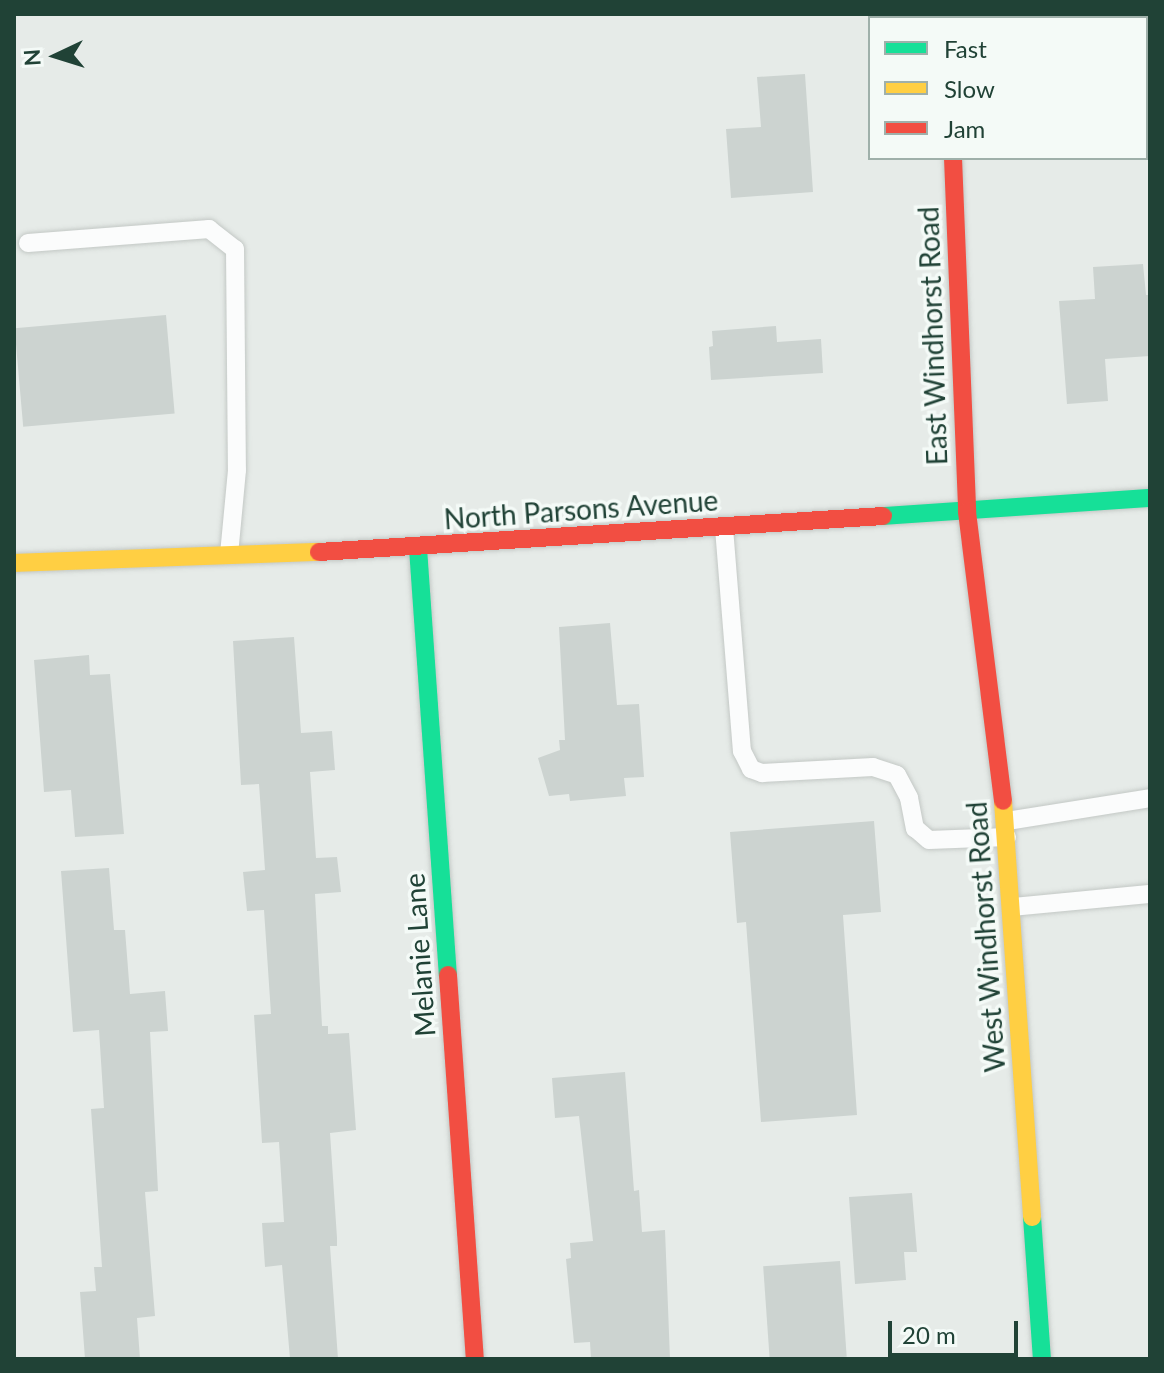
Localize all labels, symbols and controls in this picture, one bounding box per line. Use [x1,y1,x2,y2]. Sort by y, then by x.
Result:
north arrow [16,16,96,96]
legend [868,16,1148,160]
text: Fast [944,34,987,63]
text: N [18,48,46,67]
text: Slow [944,74,995,103]
text: Jam [944,114,985,143]
street label: East Windhorst Road [911,206,953,466]
street label: North Parsons Avenue [442,483,720,535]
street label: West Windhorst Road [959,800,1011,1074]
street label: Melanie Lane [397,872,441,1038]
scale bar [892,1305,1022,1355]
text: 20 m [902,1320,956,1349]

